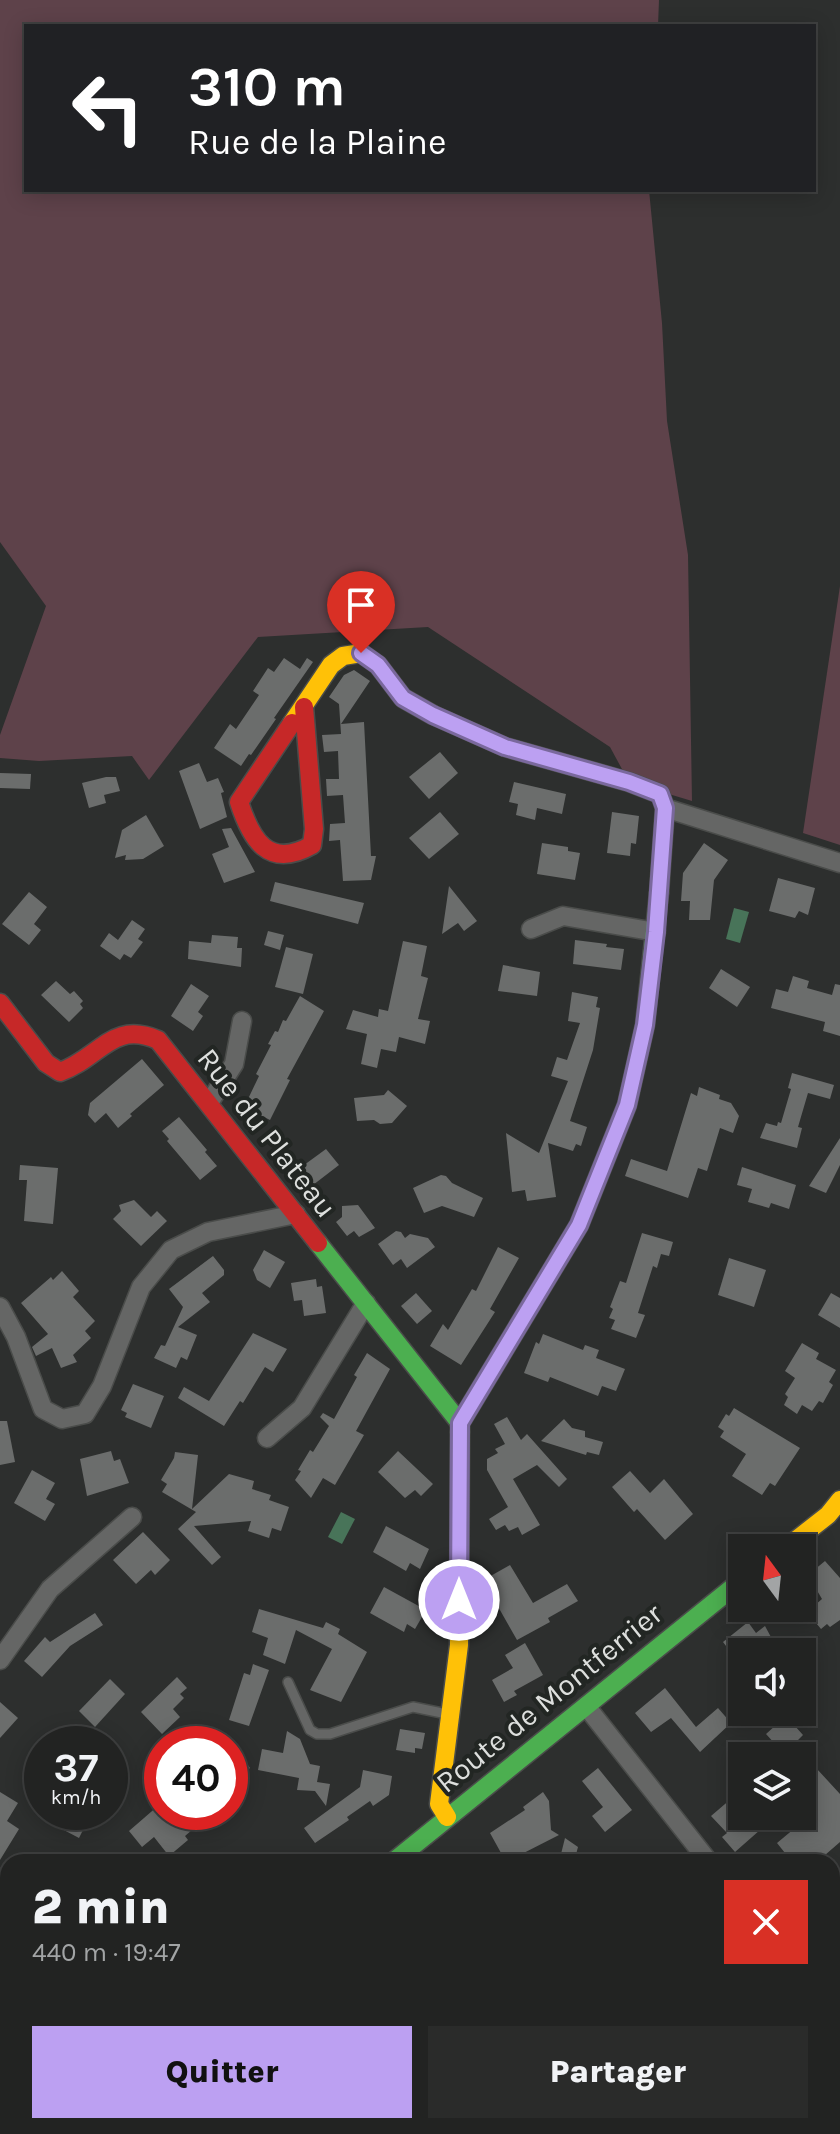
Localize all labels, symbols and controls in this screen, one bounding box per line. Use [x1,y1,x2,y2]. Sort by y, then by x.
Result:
text: 310 m [188,54,346,119]
icon: left [56,56,160,160]
text: Rue de la Plaine [188,121,446,163]
pin [327,571,395,653]
icon: arrive [339,583,383,627]
street label: Rue du Plateau [190,1041,344,1225]
north arrow [728,1534,816,1622]
map controls [728,1534,816,1830]
position arrow [417,1558,501,1642]
street label: Route de Montferrier [429,1596,670,1800]
button: sound [728,1638,816,1726]
speed limit sign: 40 [144,1726,248,1830]
button: layers [728,1742,816,1830]
text: 37 [54,1744,98,1791]
text: km/h [51,1786,101,1809]
text: 2 min [32,1879,170,1935]
button: close [724,1880,808,1964]
text: 440 m · 19:47 [32,1937,180,1968]
button: Quitter [32,2026,412,2118]
button: Partager [428,2026,808,2118]

